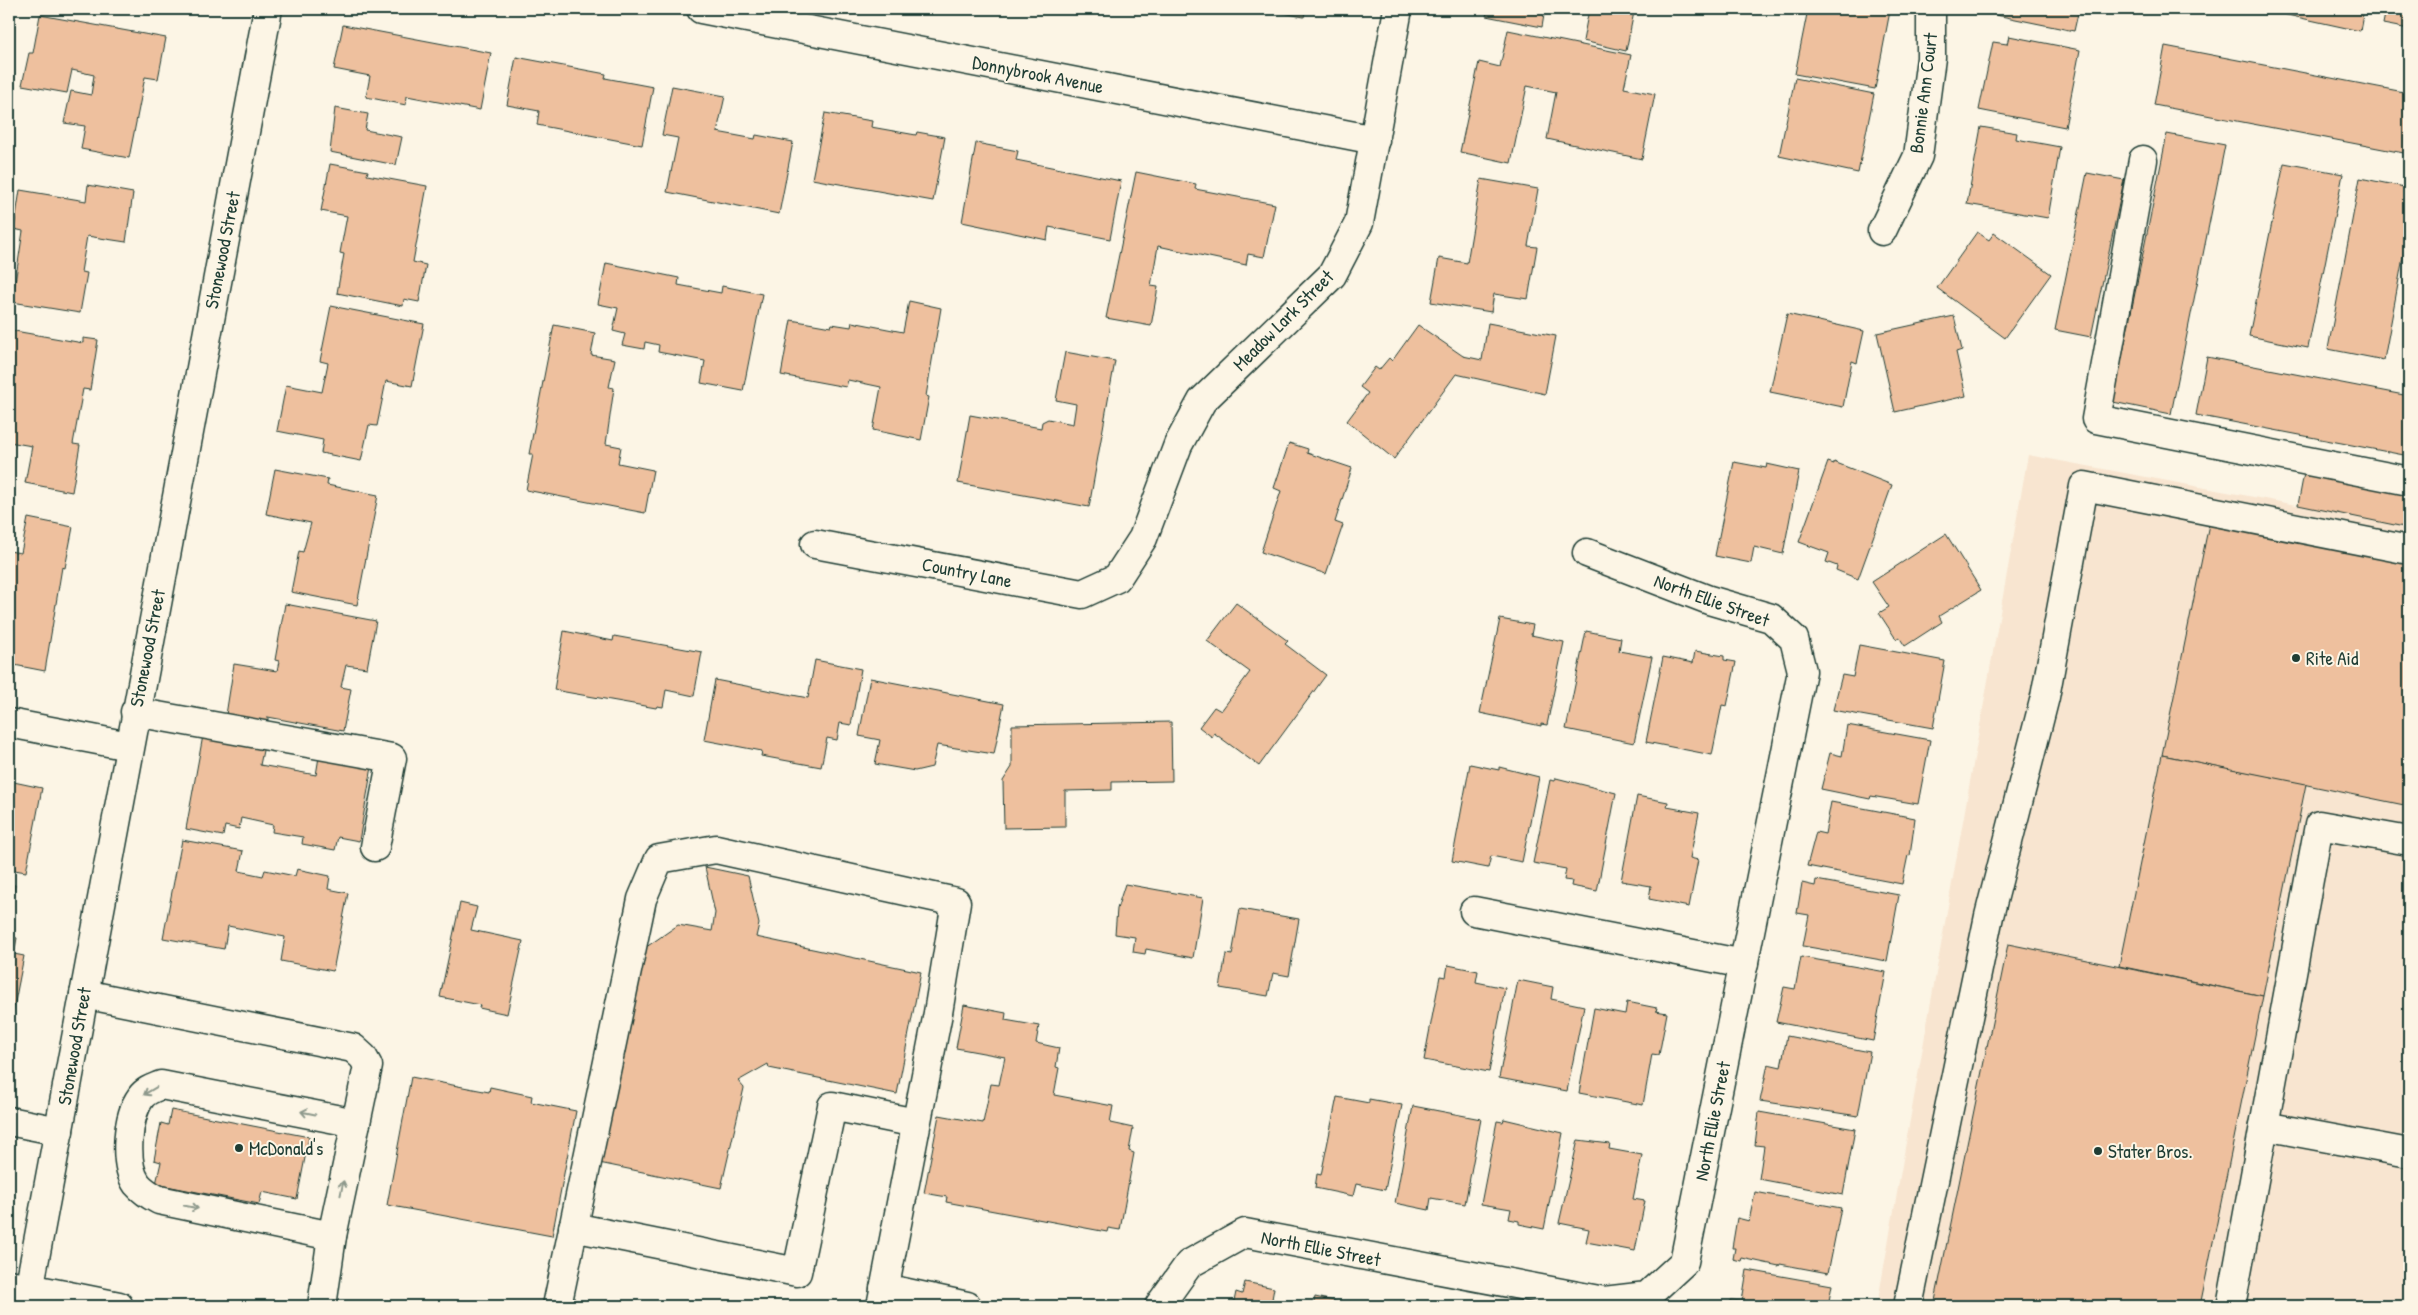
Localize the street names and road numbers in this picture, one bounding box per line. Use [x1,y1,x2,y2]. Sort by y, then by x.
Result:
street label: Bonnie Ann Court [1903,31,1943,155]
street label: Donnybrook Avenue [970,49,1106,100]
street label: Stonewood Street [198,189,246,311]
street label: Meadow Lark Street [1227,264,1339,376]
street label: Country Lane [920,551,1015,594]
street label: North Ellie Street [1651,567,1774,633]
street label: Stonewood Street [123,587,171,709]
street label: Stonewood Street [51,985,97,1107]
street label: North Ellie Street [1688,1059,1736,1183]
street label: North Ellie Street [1259,1224,1383,1272]

